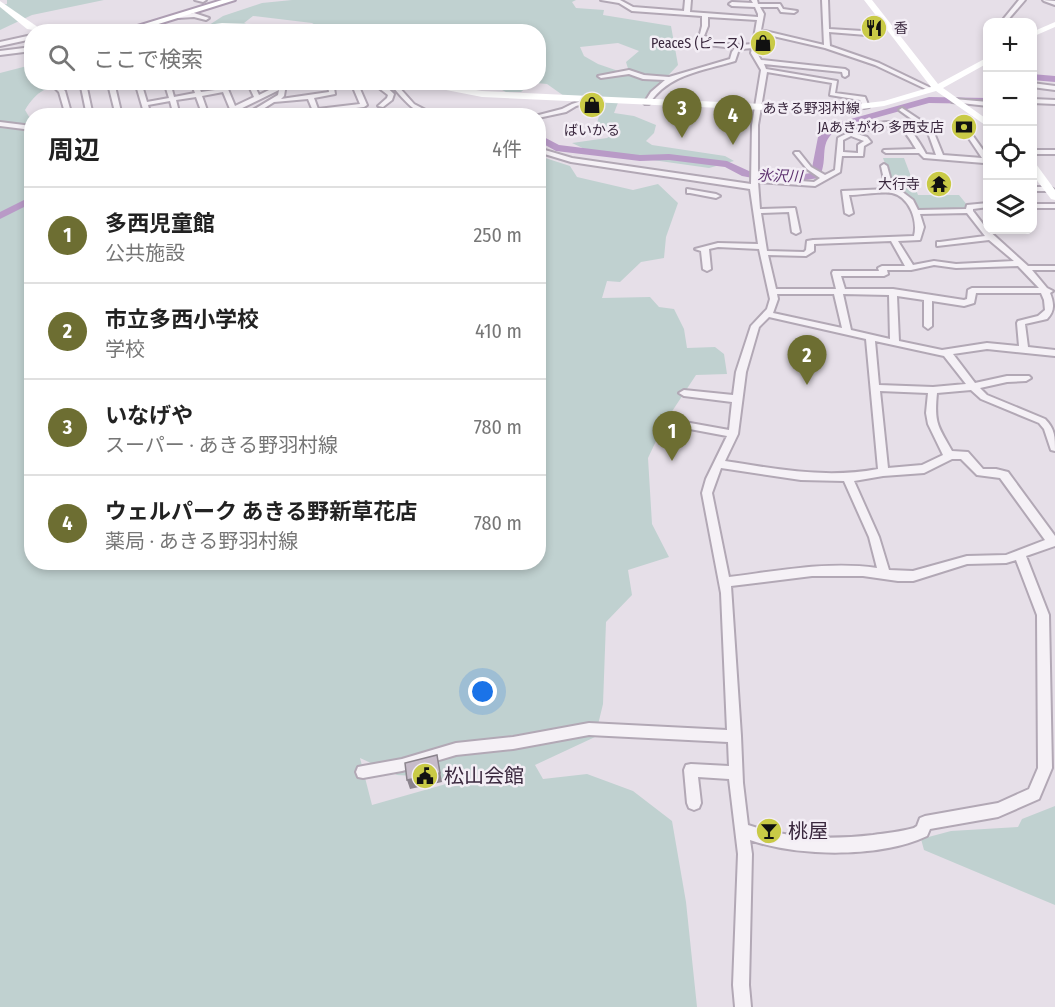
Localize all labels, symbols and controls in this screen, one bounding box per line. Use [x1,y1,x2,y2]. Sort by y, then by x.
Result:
restaurant icon: 香 [859,13,889,43]
map controls [983,18,1037,234]
button: + [983,18,1037,72]
place label: 香 [894,20,908,37]
search box [24,24,546,90]
shop icon: PeaceS (ピース) [748,28,778,58]
place label: PeaceS (ピース) [651,35,744,52]
icon: search [45,41,78,74]
text: ここで検索 [93,46,203,73]
button: − [983,72,1037,126]
pin: 3 [662,88,702,138]
shop icon: ばいかる [577,90,607,120]
pin: 4 [714,96,752,145]
street label: あきる野羽村線 [762,100,860,117]
bank icon: JAあきがわ 多西支店 [949,112,979,142]
place label: JAあきがわ 多西支店 [818,119,944,136]
place label: ばいかる [564,122,620,139]
button: locate [983,126,1037,180]
text: 周辺 [48,135,100,166]
text: 4件 [492,137,522,161]
water label: 氷沢川 [757,166,805,186]
temple icon: 大行寺 [924,169,954,199]
place label: 大行寺 [878,176,920,193]
button: layers [983,180,1037,234]
text: 多西児童館 [105,210,215,237]
text: 1 [63,223,72,247]
text: 250 m [474,223,522,247]
text: 公共施設 [105,241,185,265]
text: 市立多西小学校 [105,306,259,333]
text: 2 [63,319,72,343]
text: 410 m [475,319,522,343]
pin: 2 [788,336,826,385]
text: 学校 [105,337,145,361]
text: いなげや [105,402,193,429]
pin: 1 [652,412,692,461]
text: 3 [63,415,72,439]
text: 780 m [474,415,522,439]
text: スーパー · あきる野羽村線 [105,433,338,457]
text: ウェルパーク あきる野新草花店 [105,498,417,525]
text: 4 [62,511,73,535]
text: 780 m [474,511,522,535]
text: 薬局 · あきる野羽村線 [105,529,298,553]
your location [468,677,497,706]
public building icon: 松山会館 [410,761,440,791]
place label: 松山会館 [444,764,524,788]
bar icon: 桃屋 [754,816,784,846]
place label: 桃屋 [788,819,828,843]

